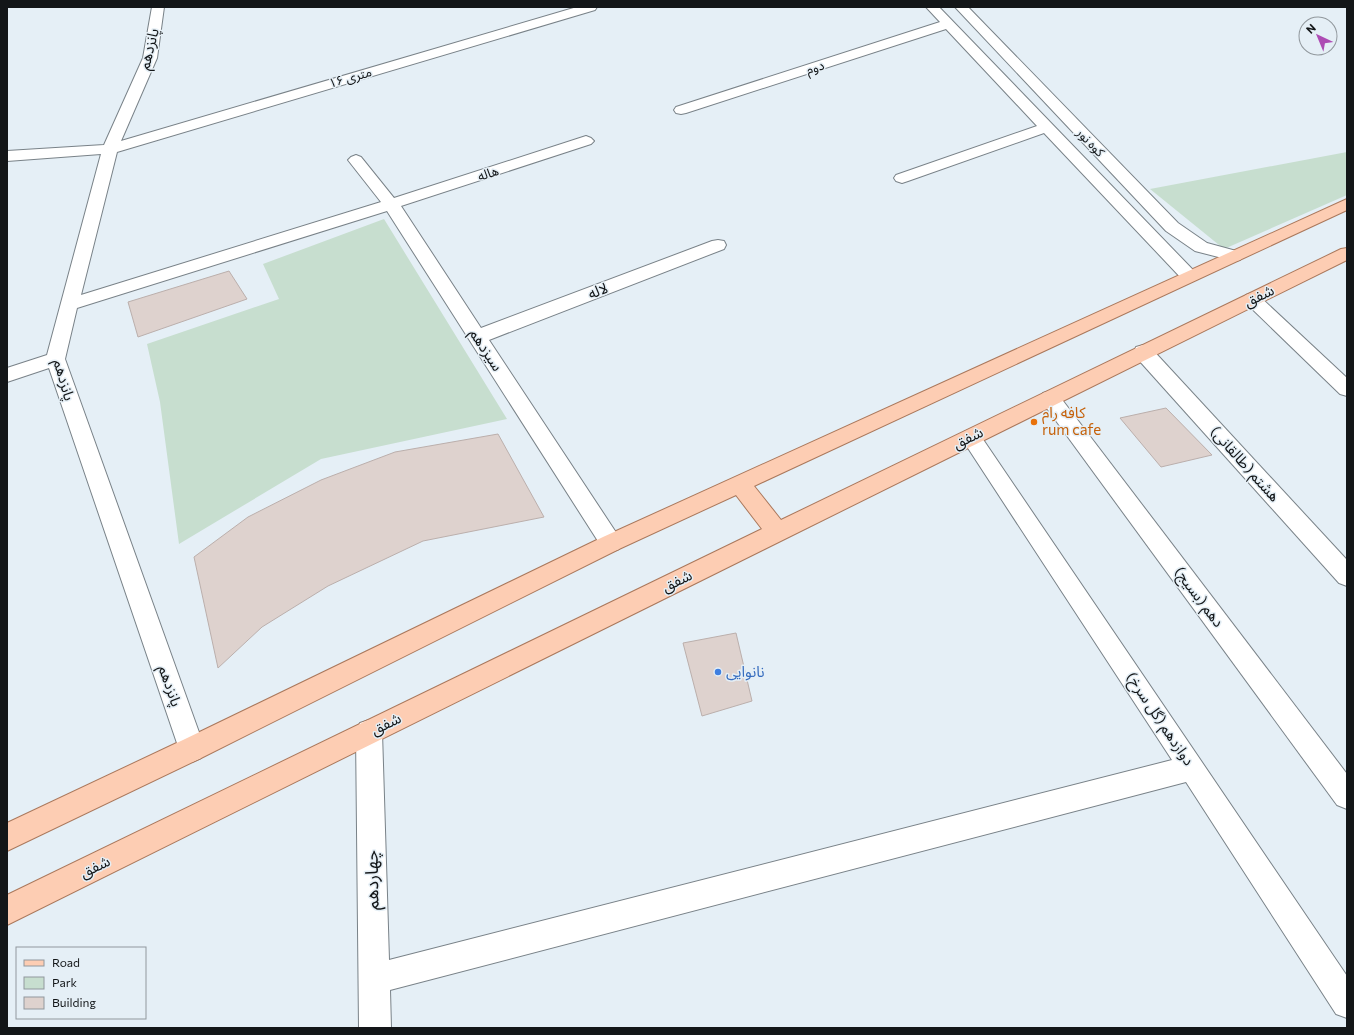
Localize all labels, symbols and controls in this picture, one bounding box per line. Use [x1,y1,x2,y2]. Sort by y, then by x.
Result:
north arrow [1298,16,1338,56]
text: N [1303,21,1318,36]
street label: پانزدهم [134,26,165,72]
street label: دوم [804,57,827,79]
street label: ۱۶ متری [327,63,374,92]
street label: کوه نور [1073,124,1109,160]
street label: هاله [476,162,500,184]
street label: لاله [585,278,610,302]
street label: شفق [1241,280,1278,312]
street label: سیزدهم [464,325,507,376]
street label: پانزدهم [48,357,79,403]
place label: کافه رام rum cafe [1042,403,1101,438]
marker: کافه رام rum cafe [1029,417,1039,427]
street label: شفق [950,422,987,454]
street label: هشتم (طالقانی) [1205,422,1284,507]
street label: دهم (بسیج) [1168,563,1228,632]
street label: شفق [659,565,696,597]
place label: نانوایی [726,662,765,681]
street label: پانزدهم [153,663,186,710]
marker: نانوایی [713,667,723,677]
street label: دوازدهم (گل سرخ) [1120,668,1199,771]
street label: شفق [368,708,405,740]
street label: چهاردهم [359,850,386,910]
street label: شفق [77,851,114,883]
legend [16,947,146,1019]
text: Road [52,955,80,969]
text: Park [52,975,78,989]
text: Building [52,995,96,1009]

